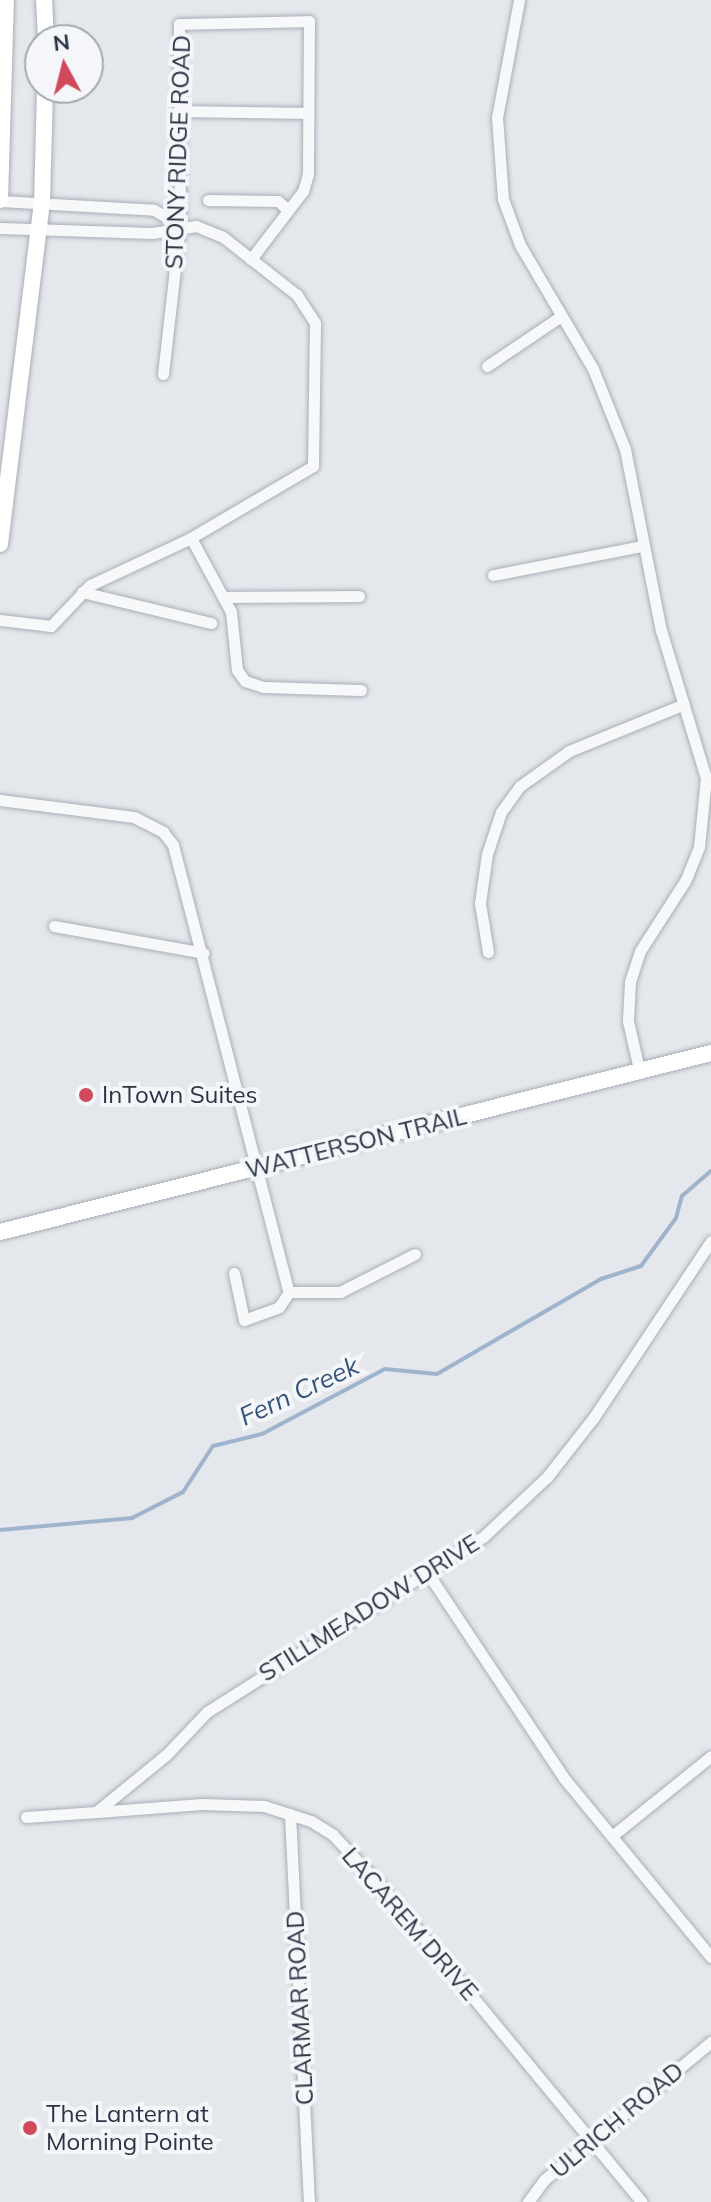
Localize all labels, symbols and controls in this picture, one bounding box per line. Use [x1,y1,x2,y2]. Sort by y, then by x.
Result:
north arrow [24,24,104,104]
text: N [51,27,71,57]
street label: STONY RIDGE ROAD [160,34,196,270]
place label: InTown Suites [102,1081,257,1109]
marker: InTown Suites [77,1086,95,1104]
street label: WATTERSON TRAIL [243,1102,469,1184]
water label: Fern Creek [234,1350,364,1432]
street label: STILLMEADOW DRIVE [254,1528,484,1688]
street label: LACAREM DRIVE [336,1842,484,2006]
street label: CLARMAR ROAD [281,1910,319,2106]
street label: ULRICH ROAD [545,2056,689,2184]
place label: The Lantern at Morning Pointe [46,2100,213,2156]
marker: The Lantern at Morning Pointe [21,2119,39,2137]

